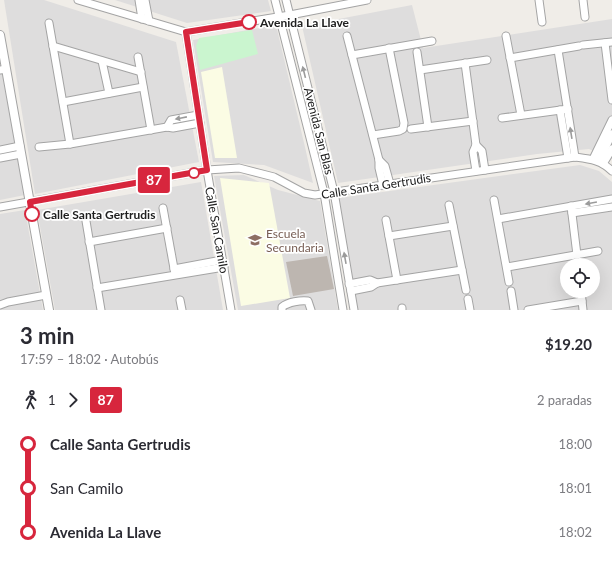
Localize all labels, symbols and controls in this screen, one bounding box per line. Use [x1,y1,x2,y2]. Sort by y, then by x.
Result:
marker: Avenida La Llave [241,14,257,30]
place label: Avenida La Llave [259,15,350,30]
one-way arrow [301,66,307,78]
street label: Avenida San Blas [301,86,337,176]
one-way arrow [175,116,187,122]
one-way arrow [568,127,574,139]
line badge: 87 [136,167,172,193]
unlabelled marker [188,167,200,179]
street label: Calle Santa Gertrudis [320,170,432,202]
text: 87 [146,171,162,188]
street label: Calle San Camilo [202,186,232,275]
one-way arrow [585,200,597,206]
marker: Calle Santa Gertrudis [24,206,40,222]
place label: Calle Santa Gertrudis [43,207,155,222]
place label: Escuela Secundaria [266,226,324,255]
school or university icon: Escuela Secundaria [247,232,263,248]
one-way arrow [342,252,348,264]
map controls [560,258,600,298]
button: locate [560,258,600,298]
text: 3 min [20,322,75,349]
text: $19.20 [545,335,592,353]
text: 17:59 – 18:02 · Autobús [20,351,159,367]
icon: walk [20,389,42,411]
icon: forward [62,389,84,411]
text: 87 [98,391,114,408]
text: 1 [48,392,56,408]
text: 2 paradas [537,392,592,408]
text: Calle Santa Gertrudis [50,435,191,453]
text: 18:00 [559,436,592,452]
text: San Camilo [50,479,123,497]
text: 18:01 [559,480,592,496]
text: Avenida La Llave [50,523,161,541]
text: 18:02 [559,524,592,540]

